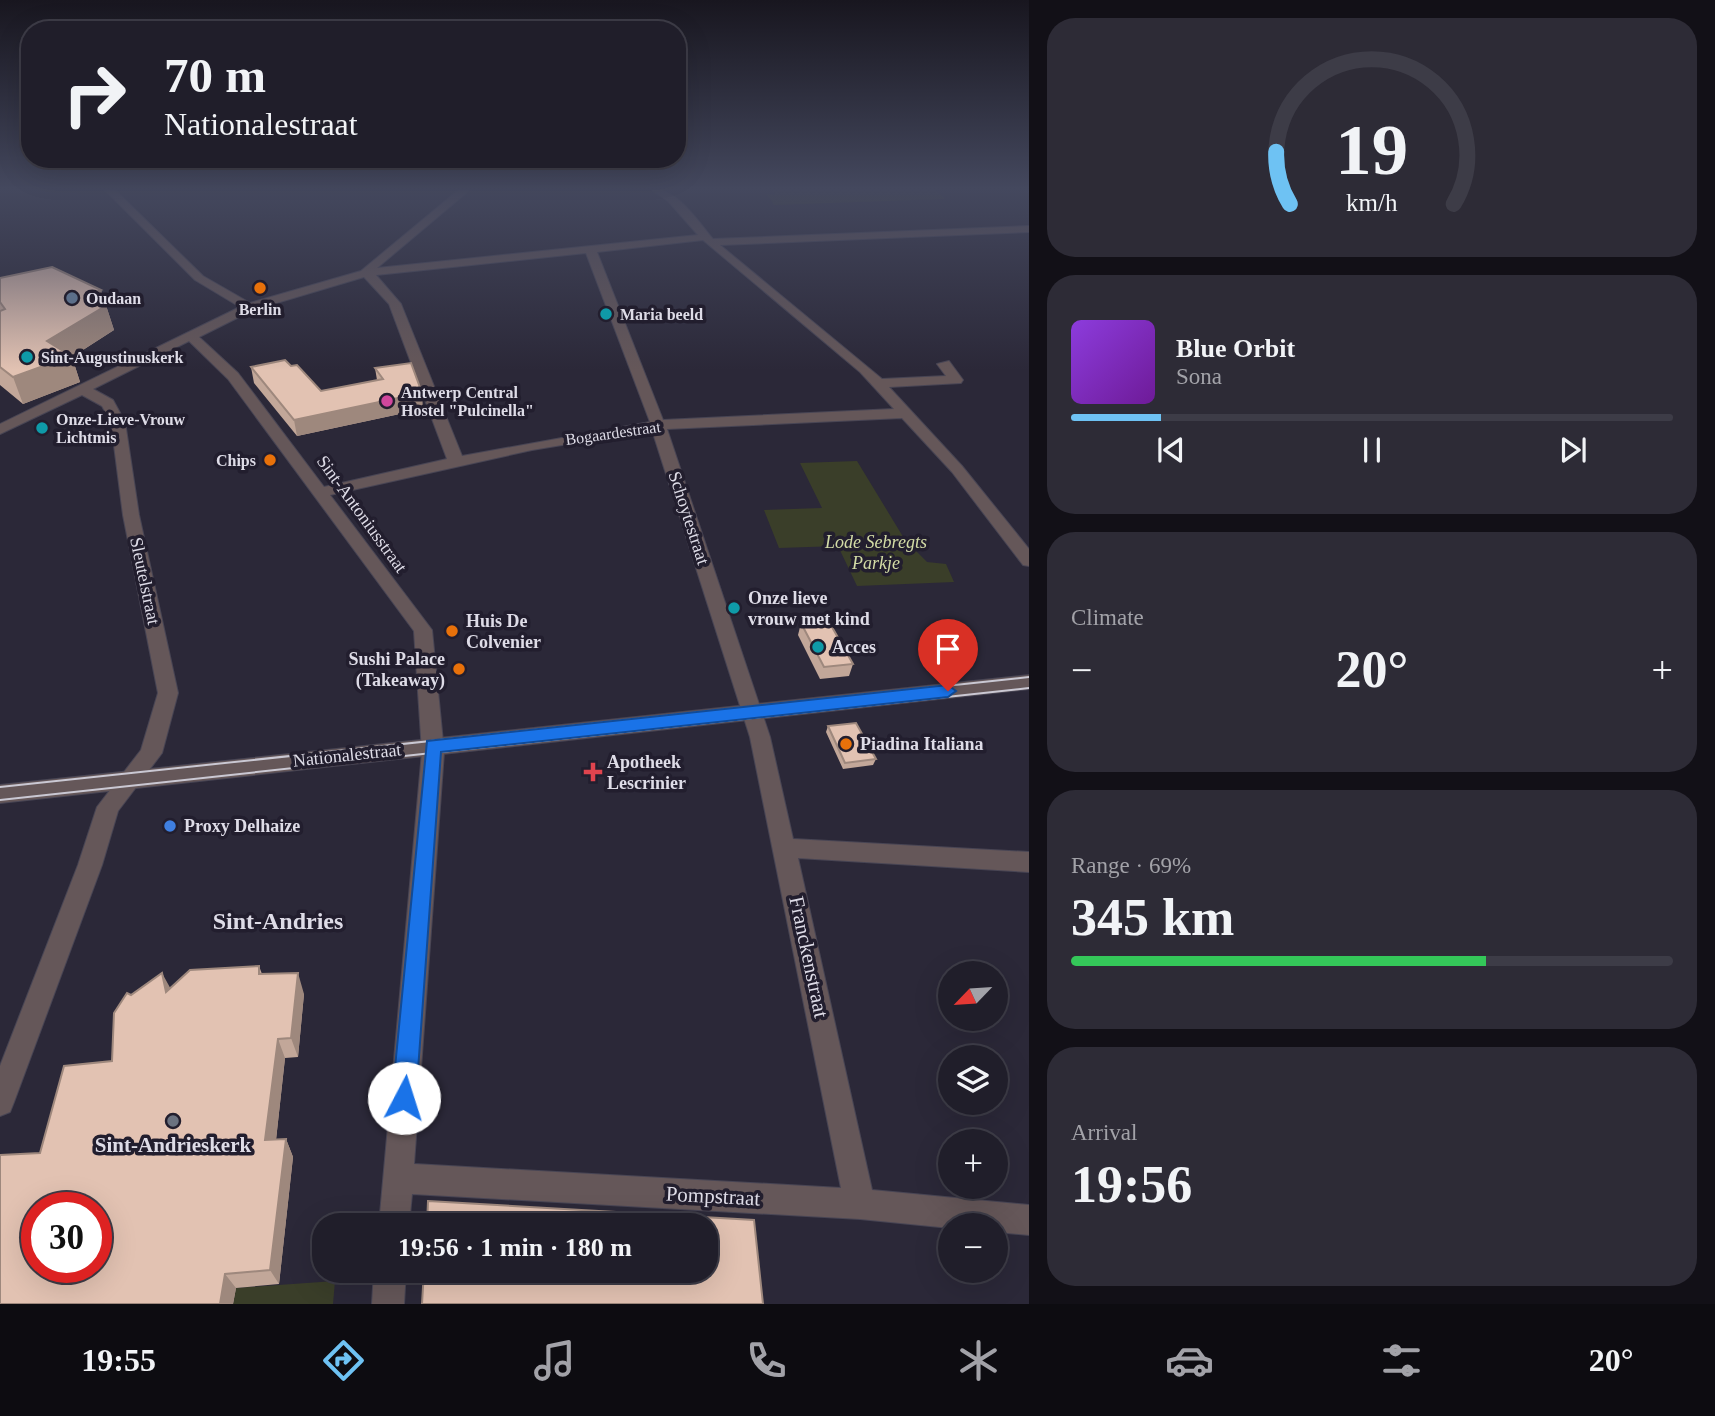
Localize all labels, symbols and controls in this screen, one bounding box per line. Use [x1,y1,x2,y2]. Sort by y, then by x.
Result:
text: 70 m [164,48,266,103]
icon: right [49,49,140,140]
text: Nationalestraat [164,106,358,142]
text: 19 [1336,109,1408,190]
text: km/h [1346,188,1398,215]
marker: Berlin [252,280,268,296]
marker: Oudaan [64,290,80,306]
place label: Oudaan [86,290,141,307]
place label: Berlin [239,301,281,318]
marker: Maria beeld [598,306,614,322]
place label: Maria beeld [620,306,703,323]
text: Blue Orbit [1176,334,1295,363]
marker: Sint-Augustinuskerk [19,349,35,365]
place label: Sint-Augustinuskerk [41,349,183,367]
text: Sona [1176,364,1222,389]
place label: Antwerp Central Hostel "Pulcinella" [401,384,534,419]
marker: Antwerp Central Hostel "Pulcinella" [379,393,395,409]
place label: Onze-Lieve-Vrouw Lichtmis [56,411,186,446]
street label: Bogaardestraat [564,418,662,449]
marker: Onze-Lieve-Vrouw Lichtmis [34,420,50,436]
icon: previous [1152,431,1190,469]
icon: pause [1353,431,1391,469]
icon: next [1554,431,1592,469]
street label: Sint-Antoniusstraat [313,451,411,577]
place label: Chips [216,452,256,470]
marker: Chips [262,452,278,468]
street label: Schoytestraat [665,469,713,567]
park label: Lode Sebregts Parkje [824,532,927,573]
street label: Sleutelstraat [126,535,164,627]
place label: Onze lieve vrouw met kind [748,588,870,629]
marker: Onze lieve vrouw met kind [726,600,742,616]
text: Climate [1071,605,1144,630]
place label: Huis De Colvenier [466,611,541,652]
pin [918,619,978,691]
marker: Huis De Colvenier [444,623,460,639]
icon: arrive [929,630,967,668]
place label: Acces [832,637,876,657]
marker: Acces [810,639,826,655]
text: 20° [1336,641,1408,698]
place label: Sushi Palace (Takeaway) [348,649,445,691]
text: − [1071,649,1092,691]
text: + [1652,649,1673,691]
marker: Sushi Palace (Takeaway) [451,661,467,677]
place label: Piadina Italiana [860,734,984,754]
marker: Piadina Italiana [838,736,854,752]
street label: Nationalestraat [292,739,402,771]
place label: Apotheek Lescrinier [607,752,686,793]
marker: Apotheek Lescrinier [585,764,601,780]
place label: Proxy Delhaize [184,816,300,836]
marker: Proxy Delhaize [162,818,178,834]
text: Range · 69% [1071,853,1191,878]
text: 345 km [1071,889,1234,946]
street label: Franckenstraat [784,894,834,1020]
district label: Sint-Andries [213,908,343,934]
north arrow [938,961,1008,1031]
map controls [938,961,1008,1283]
button: layers [938,1045,1008,1115]
position arrow [367,1061,441,1135]
marker: Sint-Andrieskerk [165,1113,181,1129]
text: Arrival [1071,1120,1137,1145]
button: + [938,1129,1008,1199]
place label: Sint-Andrieskerk [95,1133,251,1157]
text: 19:56 [1071,1156,1192,1213]
street label: Pompstraat [665,1182,761,1210]
speed limit sign: 30 [21,1192,112,1283]
button: − [938,1213,1008,1283]
text: 19:56 · 1 min · 180 m [398,1233,632,1262]
icon: directions [319,1336,368,1385]
icon: music [530,1336,579,1385]
icon: phone [742,1336,791,1385]
icon: climate [954,1336,1003,1385]
icon: car [1165,1336,1214,1385]
icon: filters [1377,1336,1426,1385]
text: 19:55 [81,1342,156,1378]
text: 20° [1589,1342,1634,1378]

